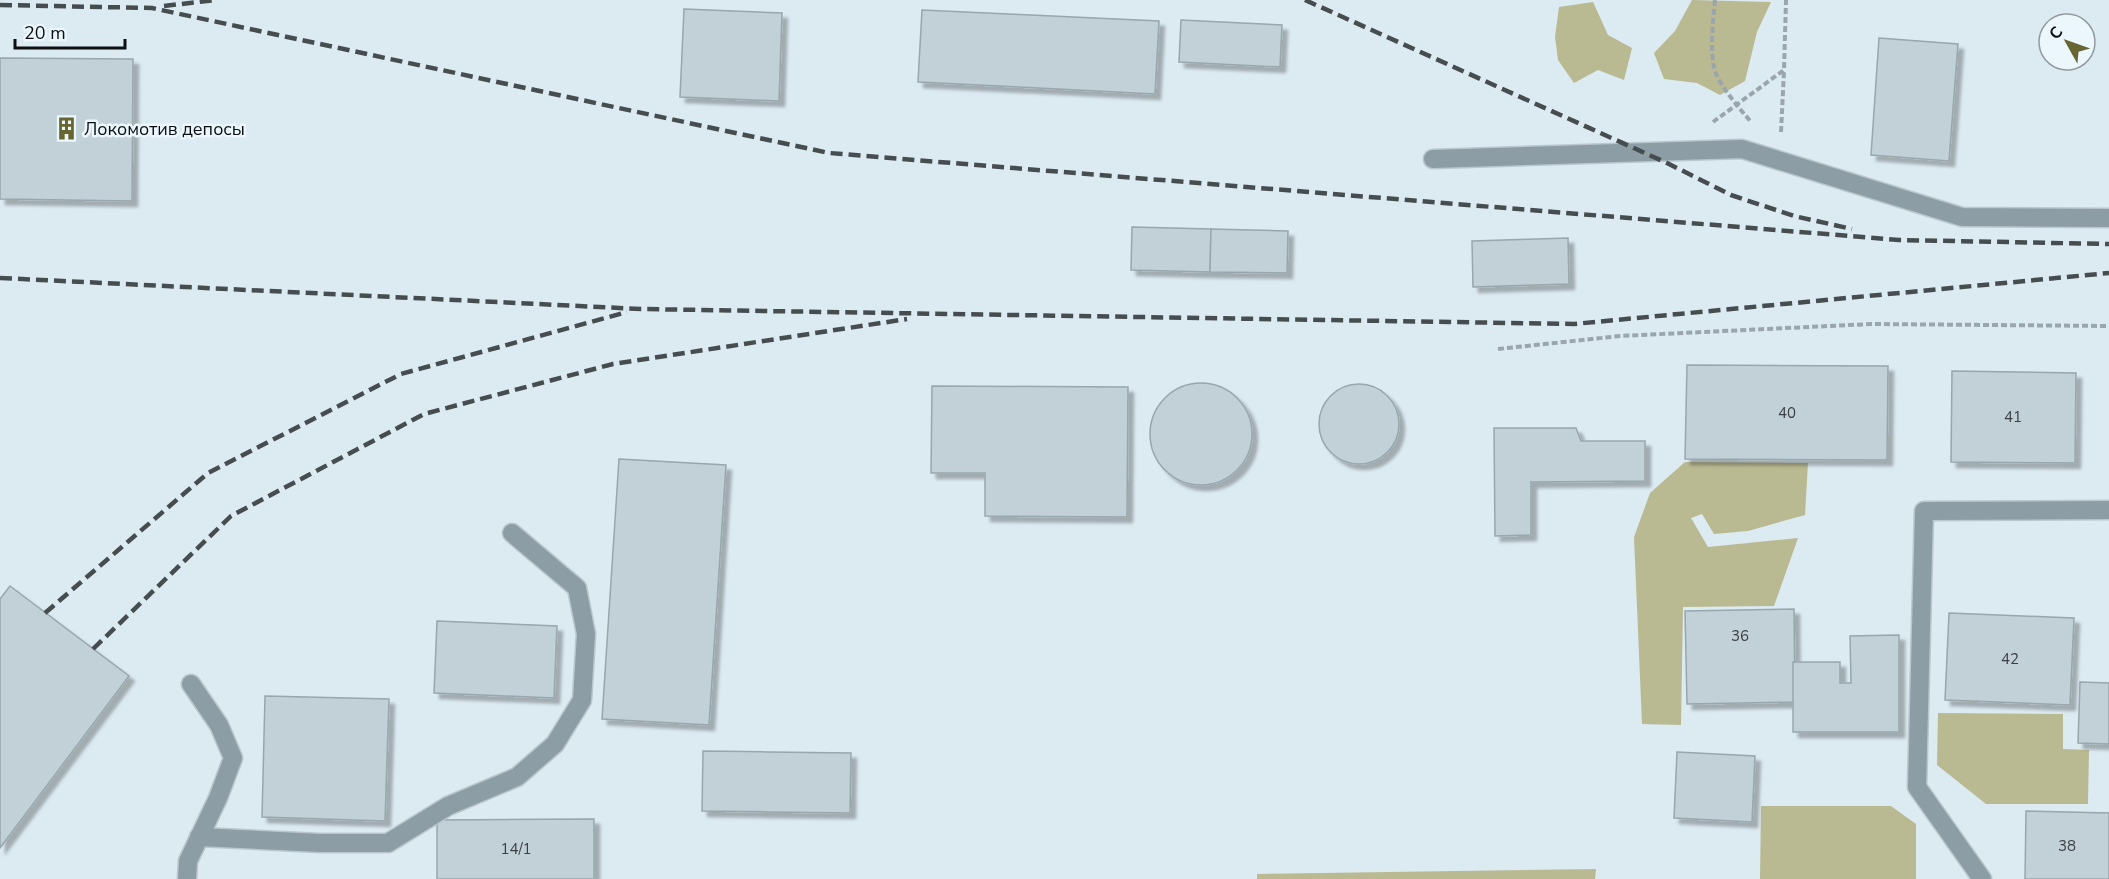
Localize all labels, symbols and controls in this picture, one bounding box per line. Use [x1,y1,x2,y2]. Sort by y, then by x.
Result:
scale bar [15,12,124,50]
north arrow [2037,12,2097,72]
text: 20 m [24,21,66,45]
text: С [2044,22,2068,44]
building icon: Локомотив депосы [53,116,79,142]
place label: Локомотив депосы [84,117,245,141]
house number: 40 [1778,403,1796,423]
house number: 41 [2004,407,2022,427]
house number: 36 [1731,626,1749,646]
house number: 42 [2001,649,2019,669]
house number: 38 [2058,836,2076,856]
house number: 14/1 [500,839,532,859]

